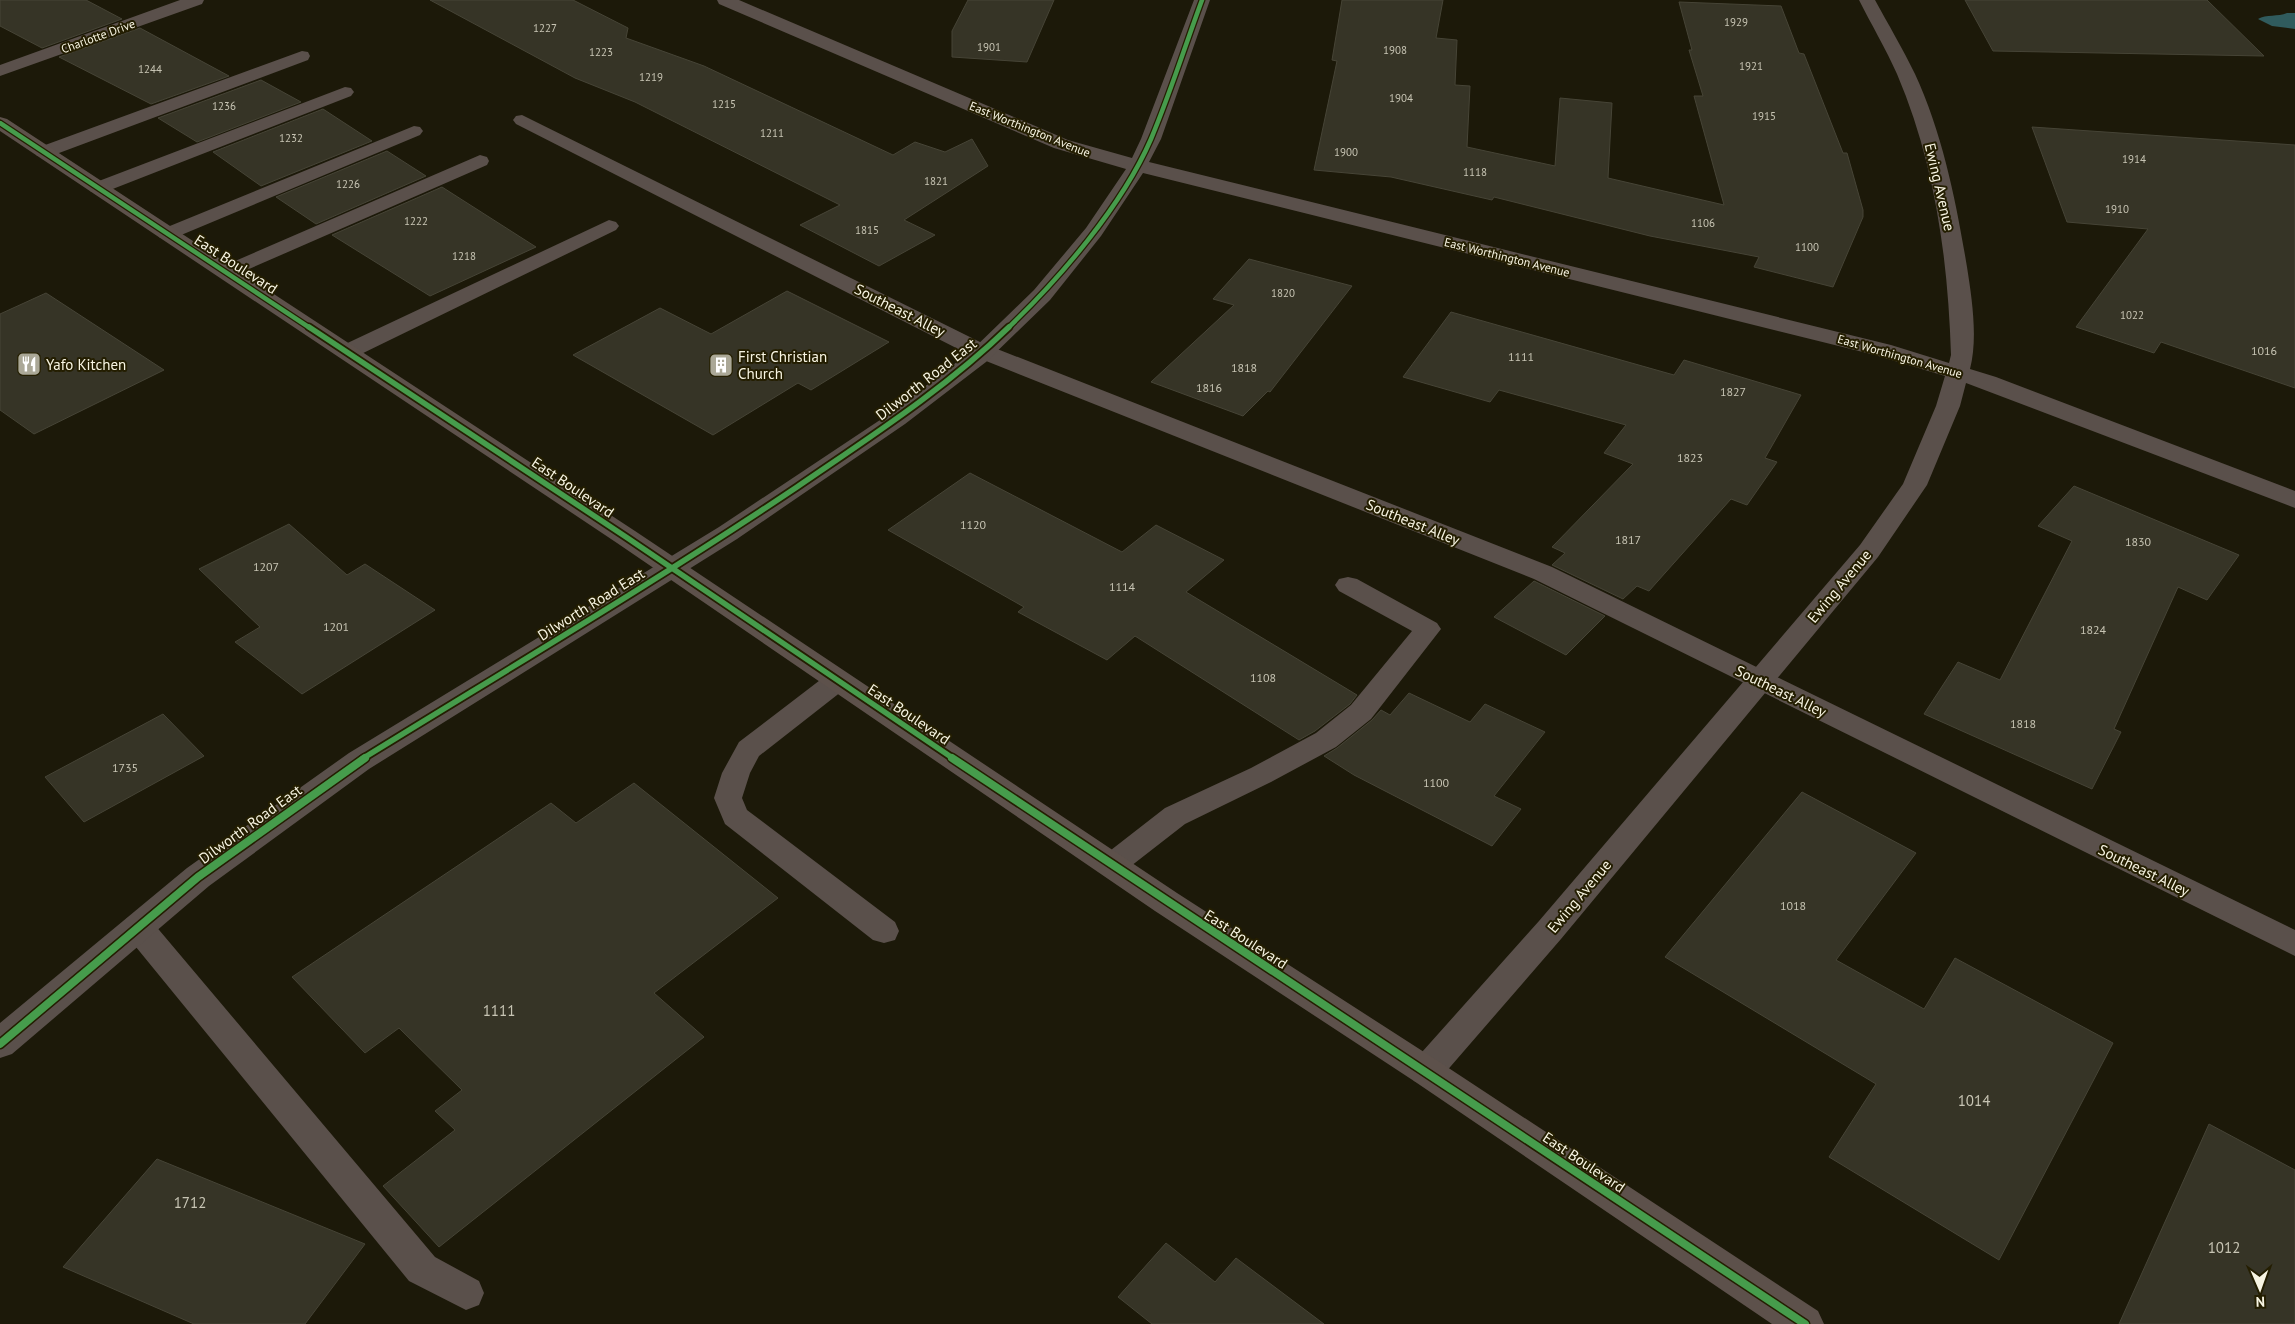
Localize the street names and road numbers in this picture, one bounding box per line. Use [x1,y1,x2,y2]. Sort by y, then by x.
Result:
street label: Charlotte Drive [59,16,137,56]
street label: East Worthington Avenue [967,98,1093,160]
street label: Ewing Avenue [1921,141,1959,233]
street label: East Boulevard [191,230,281,298]
street label: East Worthington Avenue [1443,234,1571,280]
street label: Southeast Alley [851,279,949,341]
street label: East Worthington Avenue [1836,331,1964,381]
street label: Dilworth Road East [872,334,980,424]
street label: East Boulevard [528,452,618,522]
street label: Southeast Alley [1363,495,1463,549]
street label: Ewing Avenue [1803,546,1875,626]
street label: Dilworth Road East [534,563,648,645]
street label: Southeast Alley [1732,661,1830,721]
street label: East Boulevard [864,679,954,749]
street label: Dilworth Road East [195,780,305,868]
street label: Southeast Alley [2095,840,2193,900]
street label: Ewing Avenue [1543,856,1615,936]
street label: East Boulevard [1201,905,1291,973]
street label: East Boulevard [1539,1127,1629,1197]

